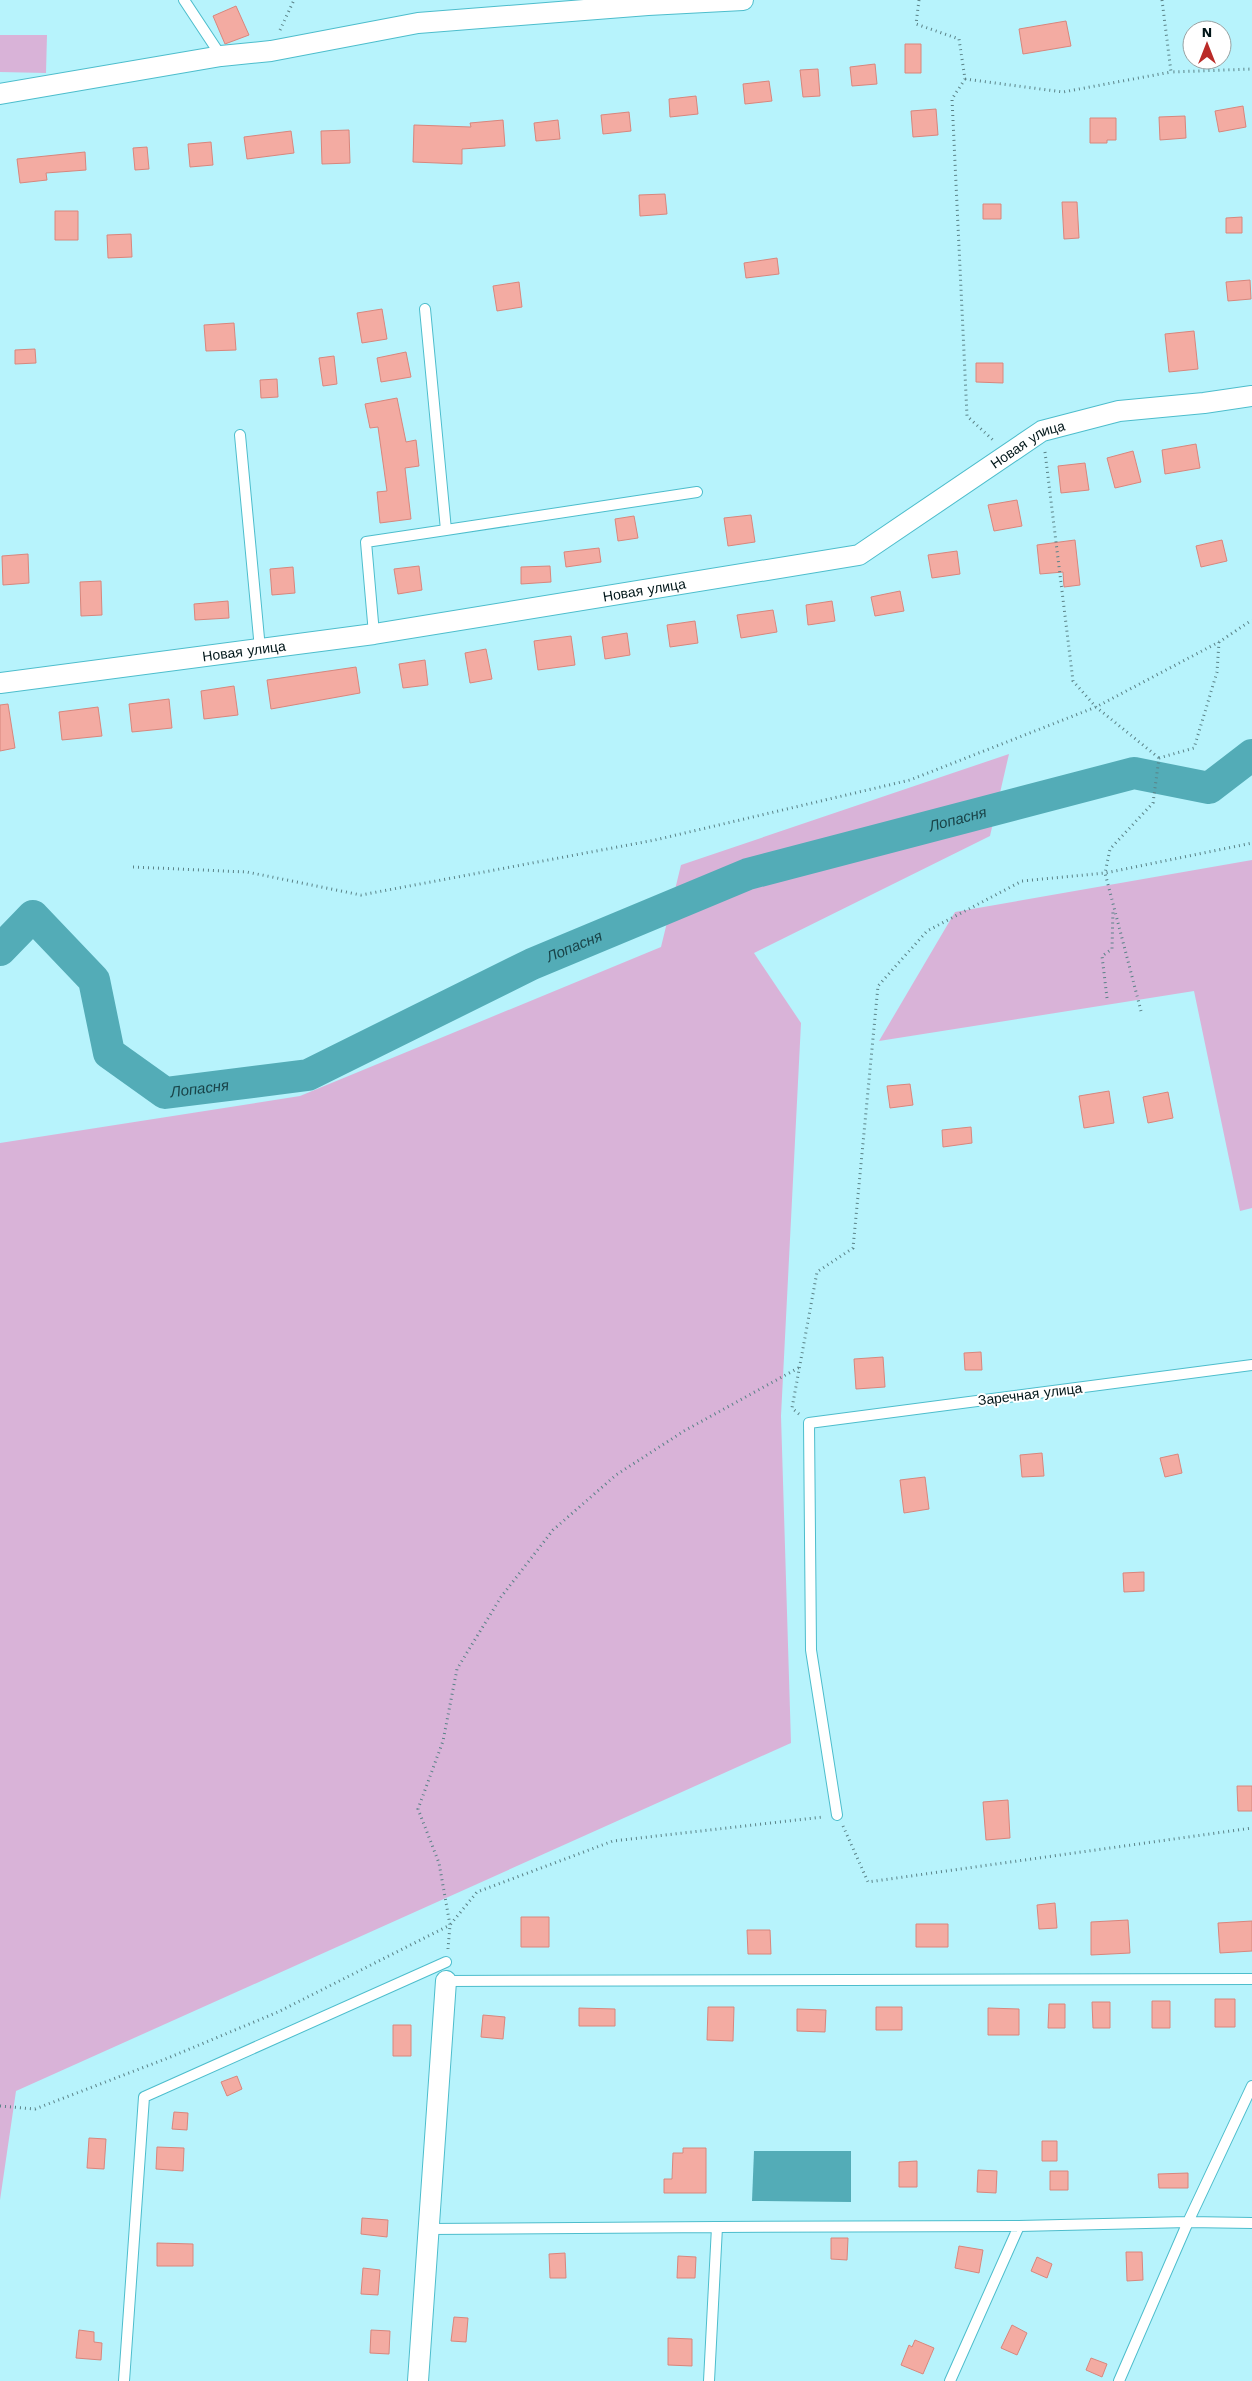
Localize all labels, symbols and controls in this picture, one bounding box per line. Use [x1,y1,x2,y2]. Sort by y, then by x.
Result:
north arrow [1182,20,1232,70]
text: N [1202,24,1212,40]
street label: Новая улица [987,417,1067,472]
street label: Новая улица [602,575,687,605]
street label: Новая улица [201,638,287,664]
water label: Лопасня [926,803,989,836]
water label: Лопасня [543,927,605,966]
water label: Лопасня [168,1076,230,1101]
street label: Заречная улица [977,1380,1083,1408]

